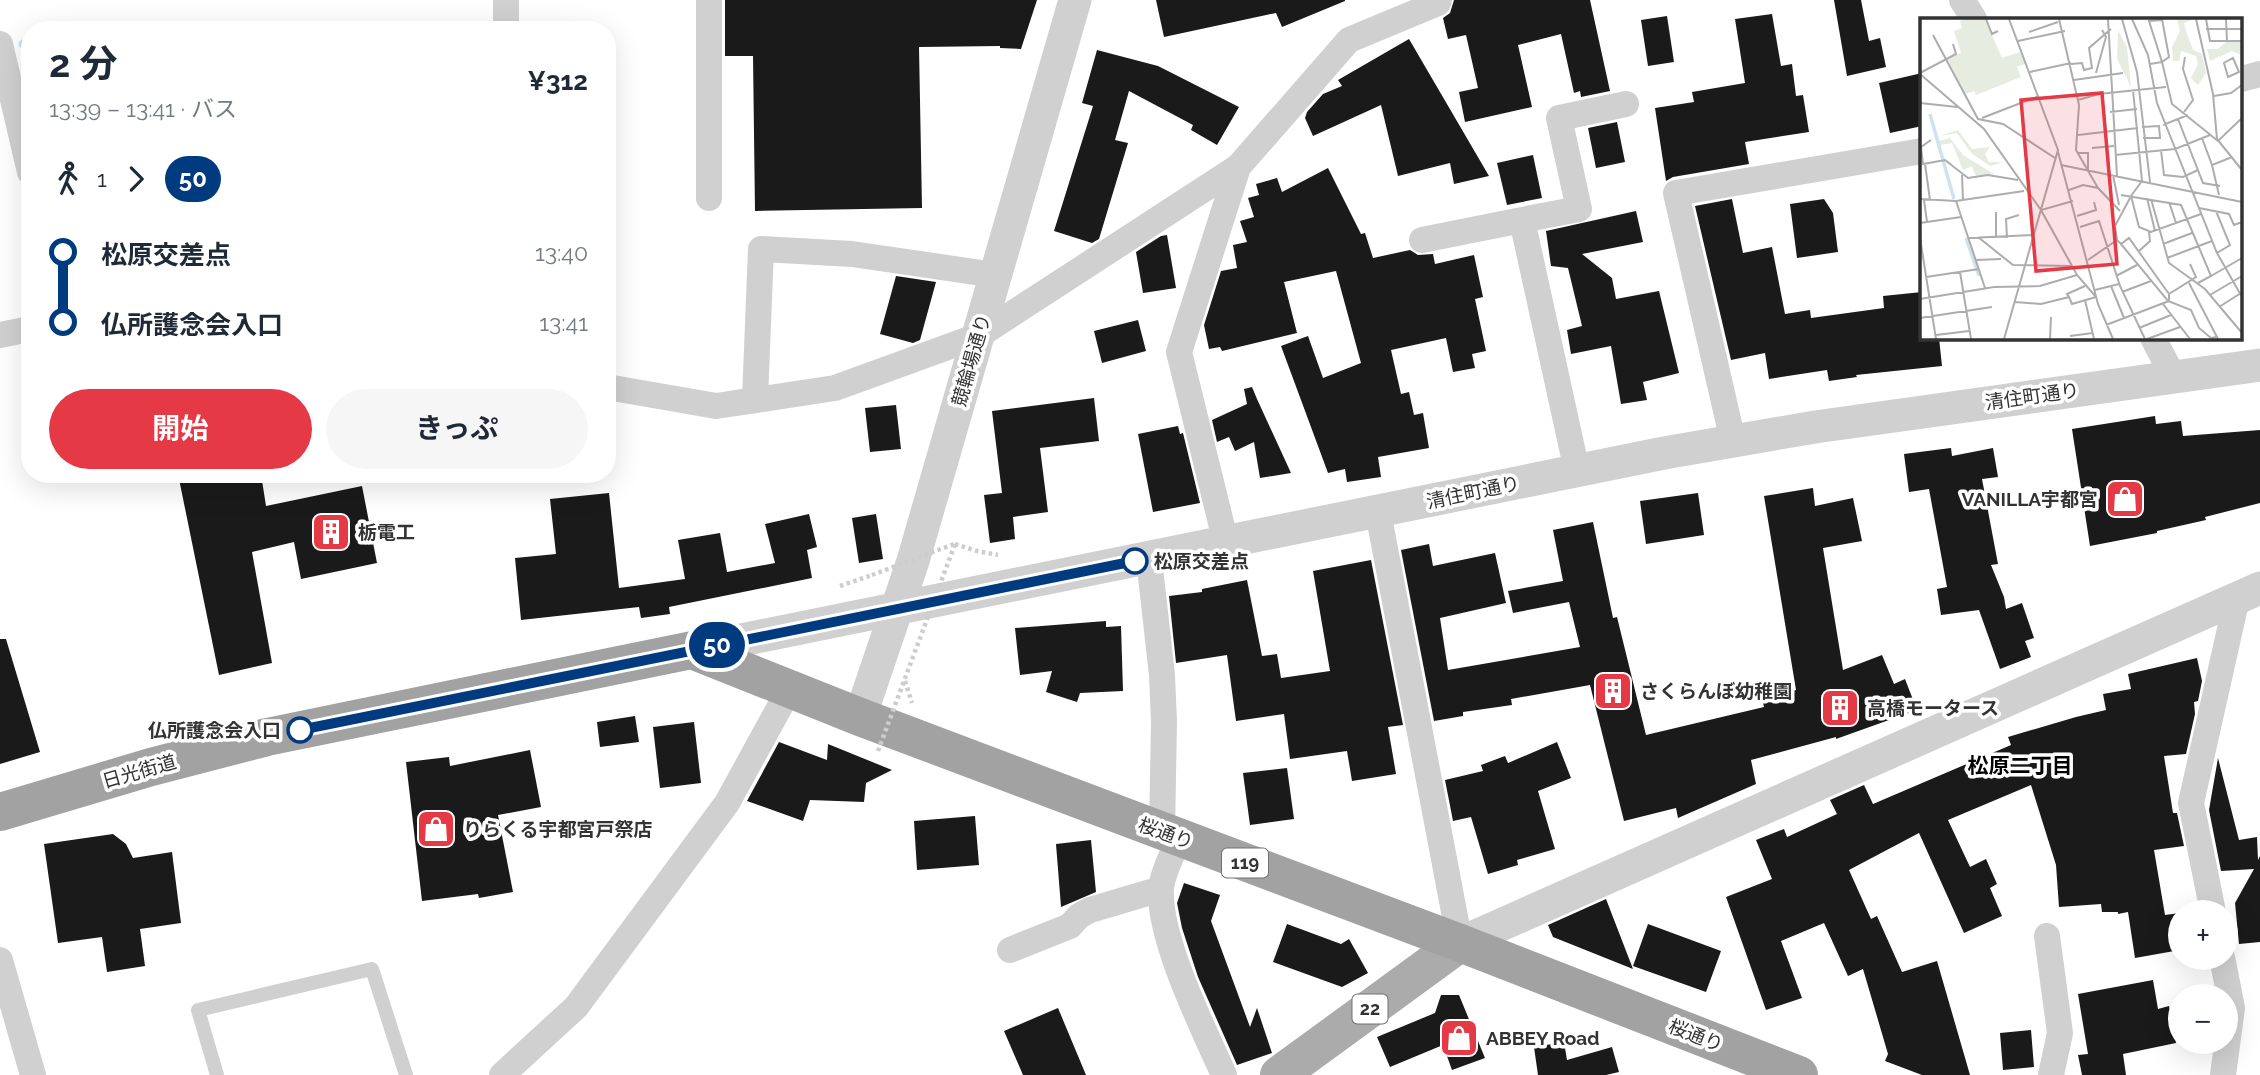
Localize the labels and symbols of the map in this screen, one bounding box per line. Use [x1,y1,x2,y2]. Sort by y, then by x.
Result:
inset map [1920,18,2242,340]
street label: 競輪場通り [947,311,995,409]
street label: 清住町通り [1983,378,2081,414]
street label: 清住町通り [1424,471,1522,513]
shop icon: VANILLA宇都宮 [2104,478,2146,520]
place label: VANILLA宇都宮 [1962,488,2098,510]
building icon: 栃電工 [310,511,352,553]
place label: 栃電工 [358,521,415,543]
marker: 松原交差点 [1122,548,1148,574]
place label: 松原交差点 [1154,550,1249,572]
line badge: 50 [686,622,748,668]
building icon: さくらんぼ幼稚園 [1592,670,1634,712]
place label: さくらんぼ幼稚園 [1640,680,1792,702]
building icon: 高橋モータース [1819,687,1861,729]
place label: 高橋モータース [1867,697,1999,719]
marker: 仏所護念会入口 [287,717,313,743]
place label: 仏所護念会入口 [148,719,281,741]
street label: 日光街道 [99,750,179,792]
district label: 松原二丁目 [1968,753,2073,778]
shop icon: りらくる宇都宮戸祭店 [415,808,457,850]
street label: 桜通り [1135,813,1197,853]
place label: りらくる宇都宮戸祭店 [463,818,653,840]
road number: 119 [1222,848,1268,878]
road number: 22 [1352,994,1388,1024]
street label: 桜通り [1665,1015,1727,1055]
shop icon: ABBEY Road [1438,1017,1480,1059]
place label: ABBEY Road [1486,1027,1599,1049]

